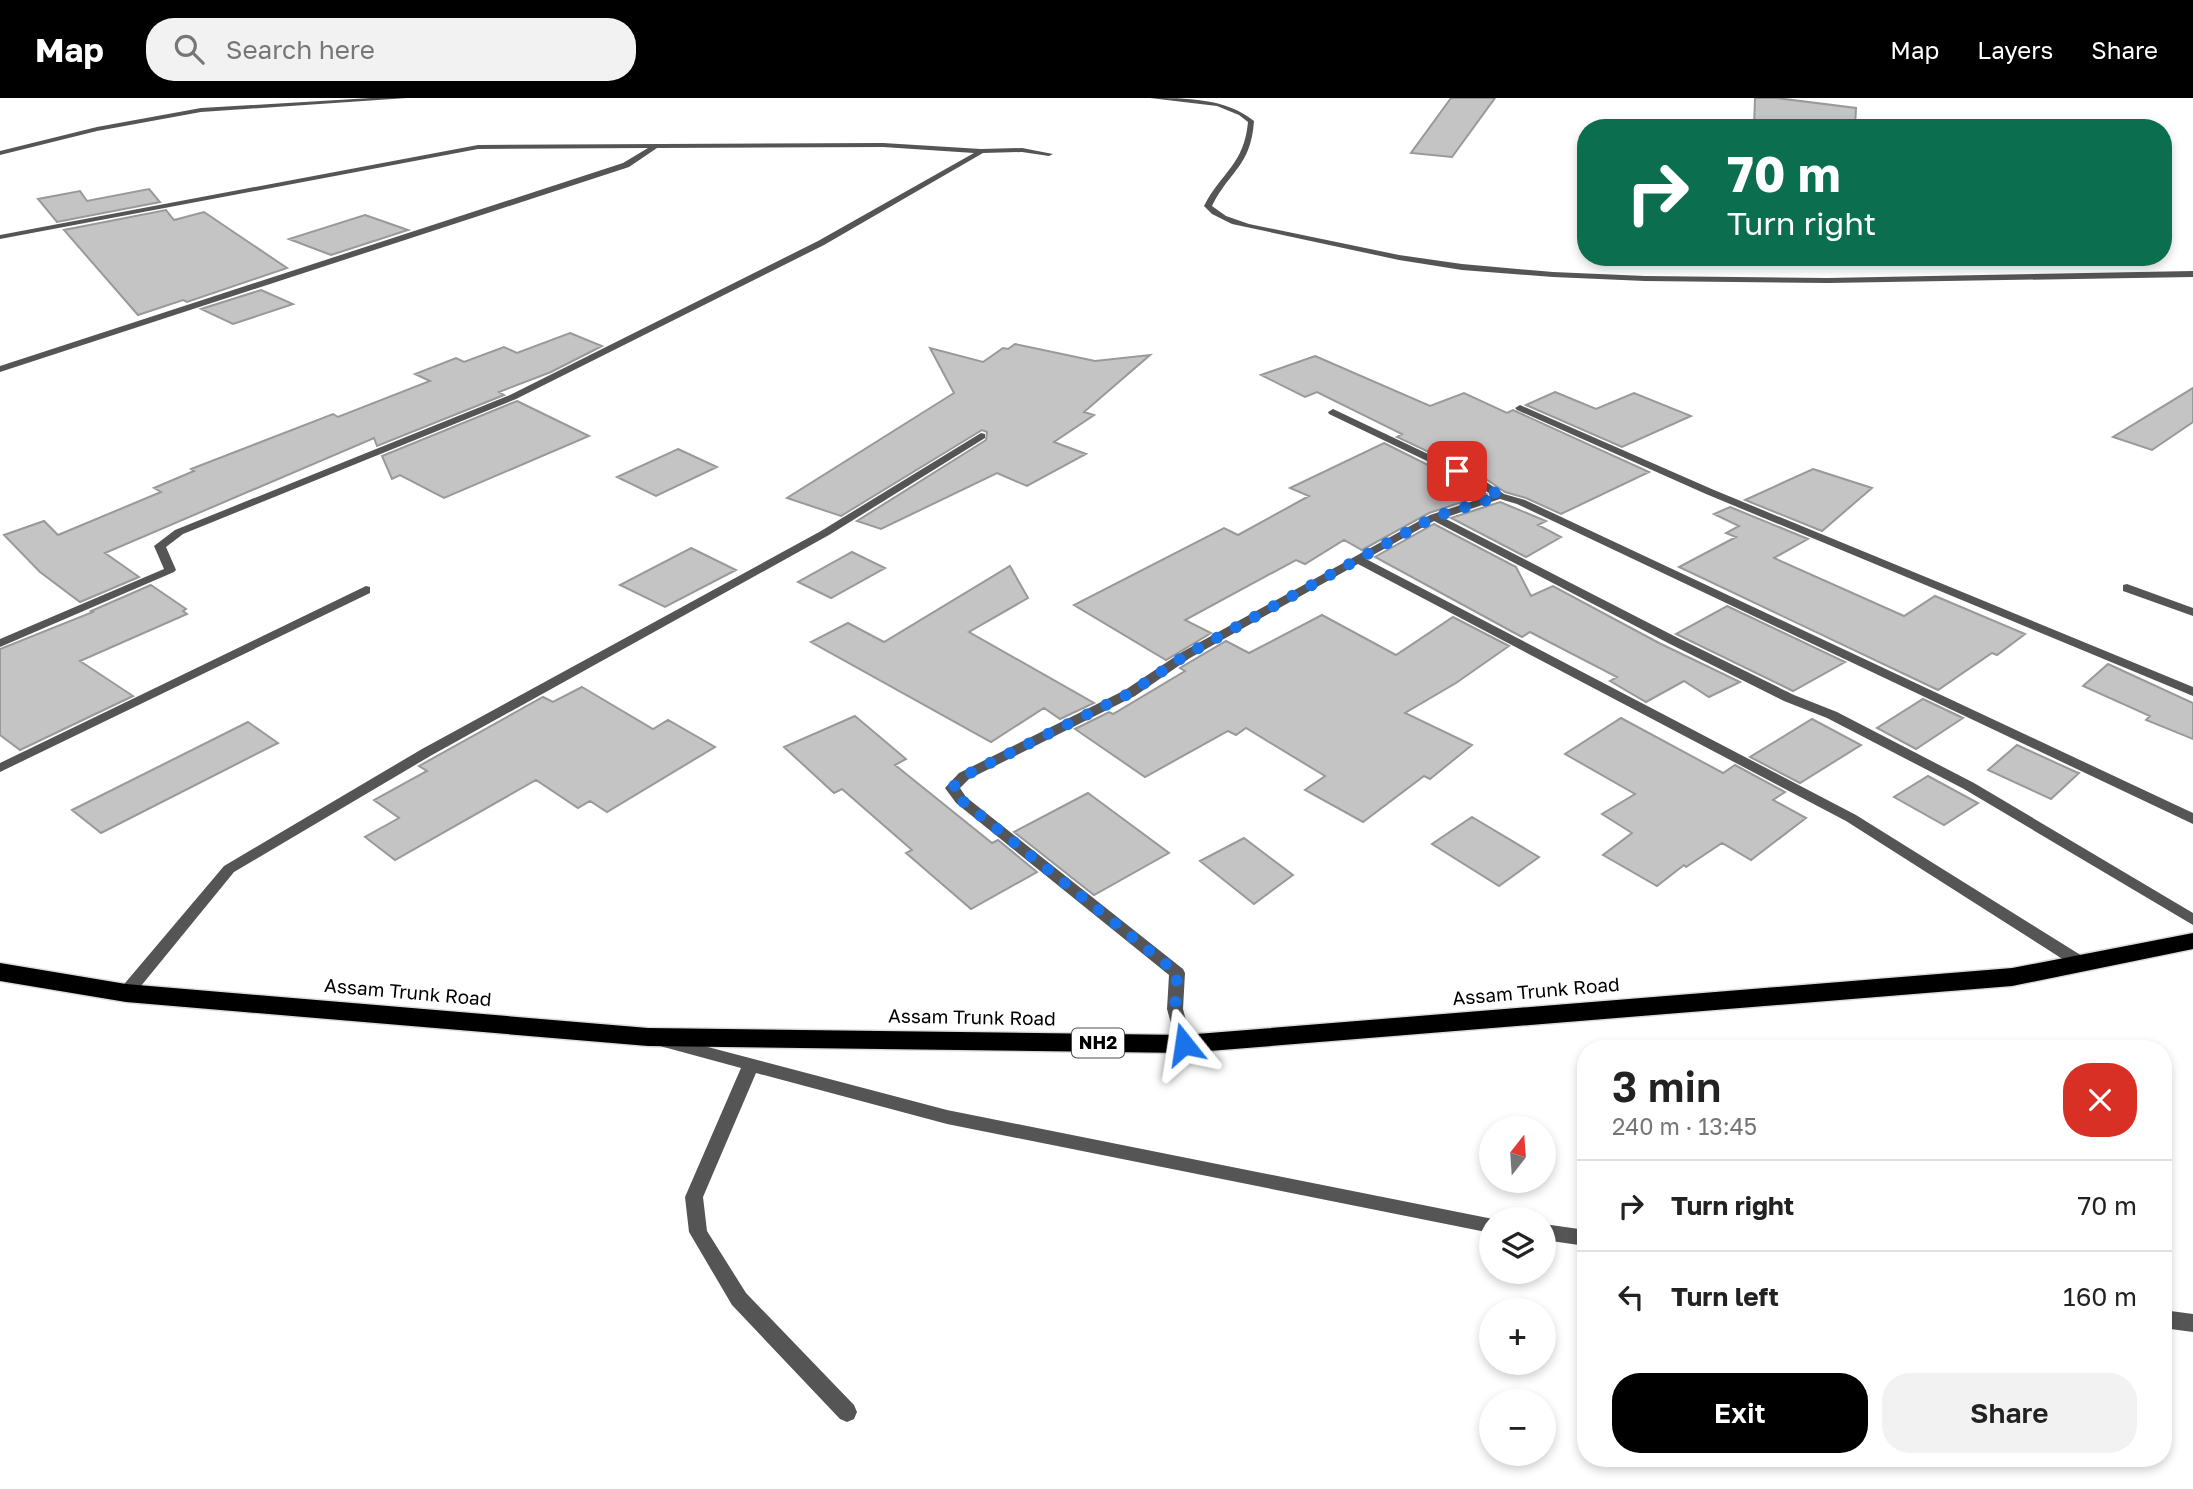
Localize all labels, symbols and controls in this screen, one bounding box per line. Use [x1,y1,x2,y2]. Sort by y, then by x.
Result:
search box [146,18,636,81]
text: Map [35,30,104,69]
icon: search [170,30,208,68]
text: Search here [226,34,375,65]
text: Map [1890,35,1939,64]
text: Layers [1977,35,2053,64]
text: Share [2091,35,2158,64]
text: 70 m [1727,144,1841,203]
icon: right [1612,147,1703,238]
text: Turn right [1727,204,1876,242]
pin [1427,441,1487,501]
icon: arrive [1438,452,1476,490]
street label: Assam Trunk Road [1451,972,1621,1009]
street label: Assam Trunk Road [323,973,493,1010]
street label: Assam Trunk Road [888,1004,1056,1029]
position arrow [1147,1007,1221,1081]
road number: NH2 [1072,1028,1124,1058]
text: 3 min [1612,1061,1721,1111]
button: close [2063,1063,2137,1137]
text: 240 m · 13:45 [1612,1112,1757,1140]
north arrow [1479,1116,1556,1194]
map controls [1479,1116,1556,1466]
icon: right [1612,1187,1650,1225]
text: Turn right [1671,1190,1794,1221]
text: 70 m [2078,1190,2137,1221]
button: layers [1479,1207,1556,1284]
icon: left [1612,1278,1650,1316]
text: Turn left [1671,1281,1779,1312]
text: 160 m [2063,1281,2137,1312]
button: + [1479,1298,1556,1375]
button: Exit [1612,1373,1868,1453]
button: Share [1882,1373,2137,1453]
button: − [1479,1389,1556,1466]

